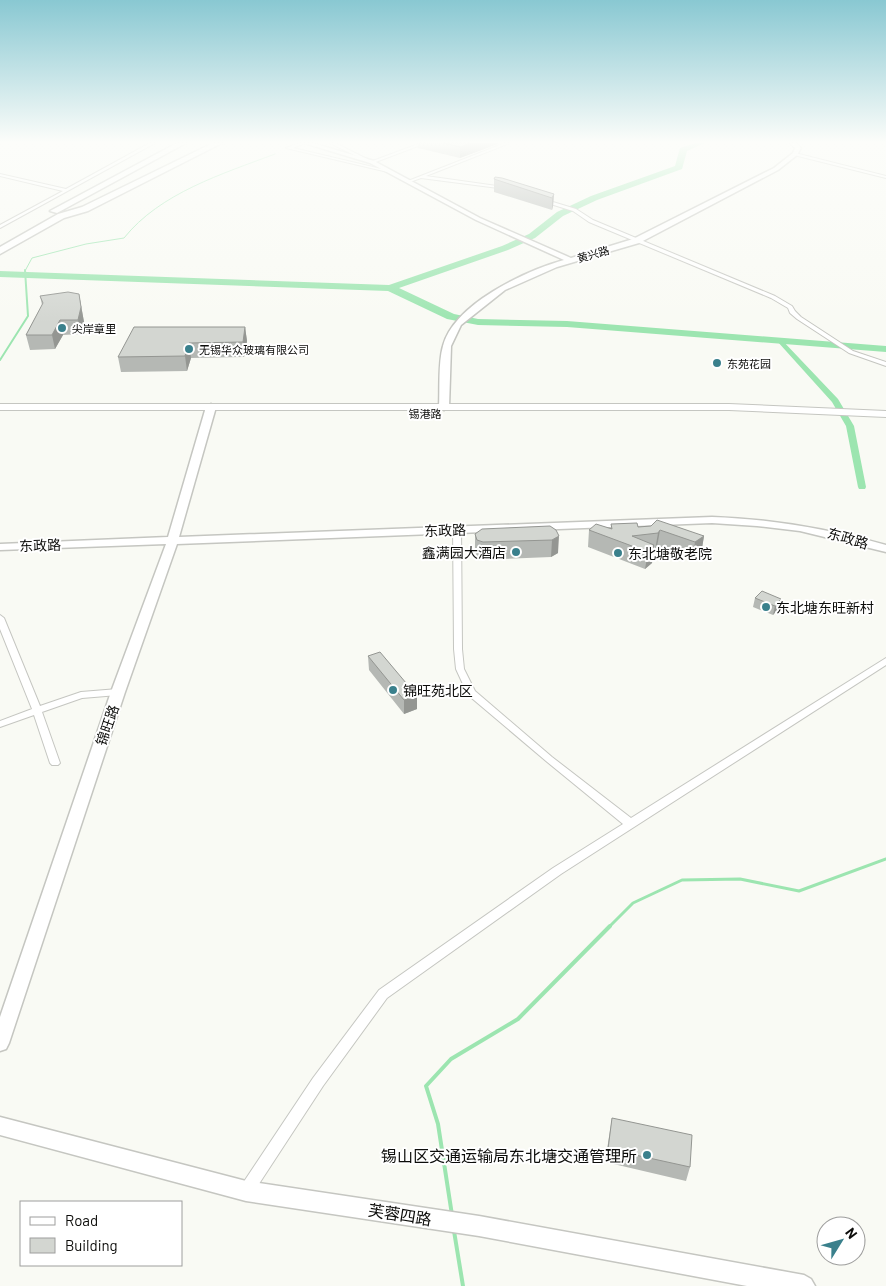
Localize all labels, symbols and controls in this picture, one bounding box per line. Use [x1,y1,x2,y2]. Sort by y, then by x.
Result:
street label: 黄兴路 [575,243,611,265]
marker: 尖岸章里 [56,322,68,334]
place label: 尖岸章里 [72,322,116,335]
marker: 无锡华众玻璃有限公司 [183,343,195,355]
place label: 无锡华众玻璃有限公司 [199,343,309,356]
marker: 东苑花园 [711,357,723,369]
place label: 东苑花园 [727,357,771,370]
street label: 锡港路 [409,407,442,420]
street label: 东政路 [424,521,466,539]
street label: 东政路 [825,524,871,552]
street label: 东政路 [19,536,61,554]
place label: 鑫满园大酒店 [422,544,506,561]
place label: 东北塘敬老院 [628,545,712,562]
marker: 鑫满园大酒店 [510,546,522,558]
marker: 东北塘敬老院 [612,547,624,559]
place label: 东北塘东旺新村 [776,599,874,616]
marker: 东北塘东旺新村 [760,601,772,613]
place label: 锦旺苑北区 [403,682,473,699]
marker: 锦旺苑北区 [387,684,399,696]
street label: 锦旺路 [92,702,122,748]
place label: 锡山区交通运输局东北塘交通管理所 [381,1146,637,1165]
marker: 锡山区交通运输局东北塘交通管理所 [641,1149,653,1161]
street label: 芙蓉四路 [367,1200,433,1228]
legend [20,1201,182,1266]
text: Road [65,1211,98,1229]
north arrow [816,1216,866,1266]
text: N [842,1224,861,1242]
text: Building [65,1236,118,1254]

